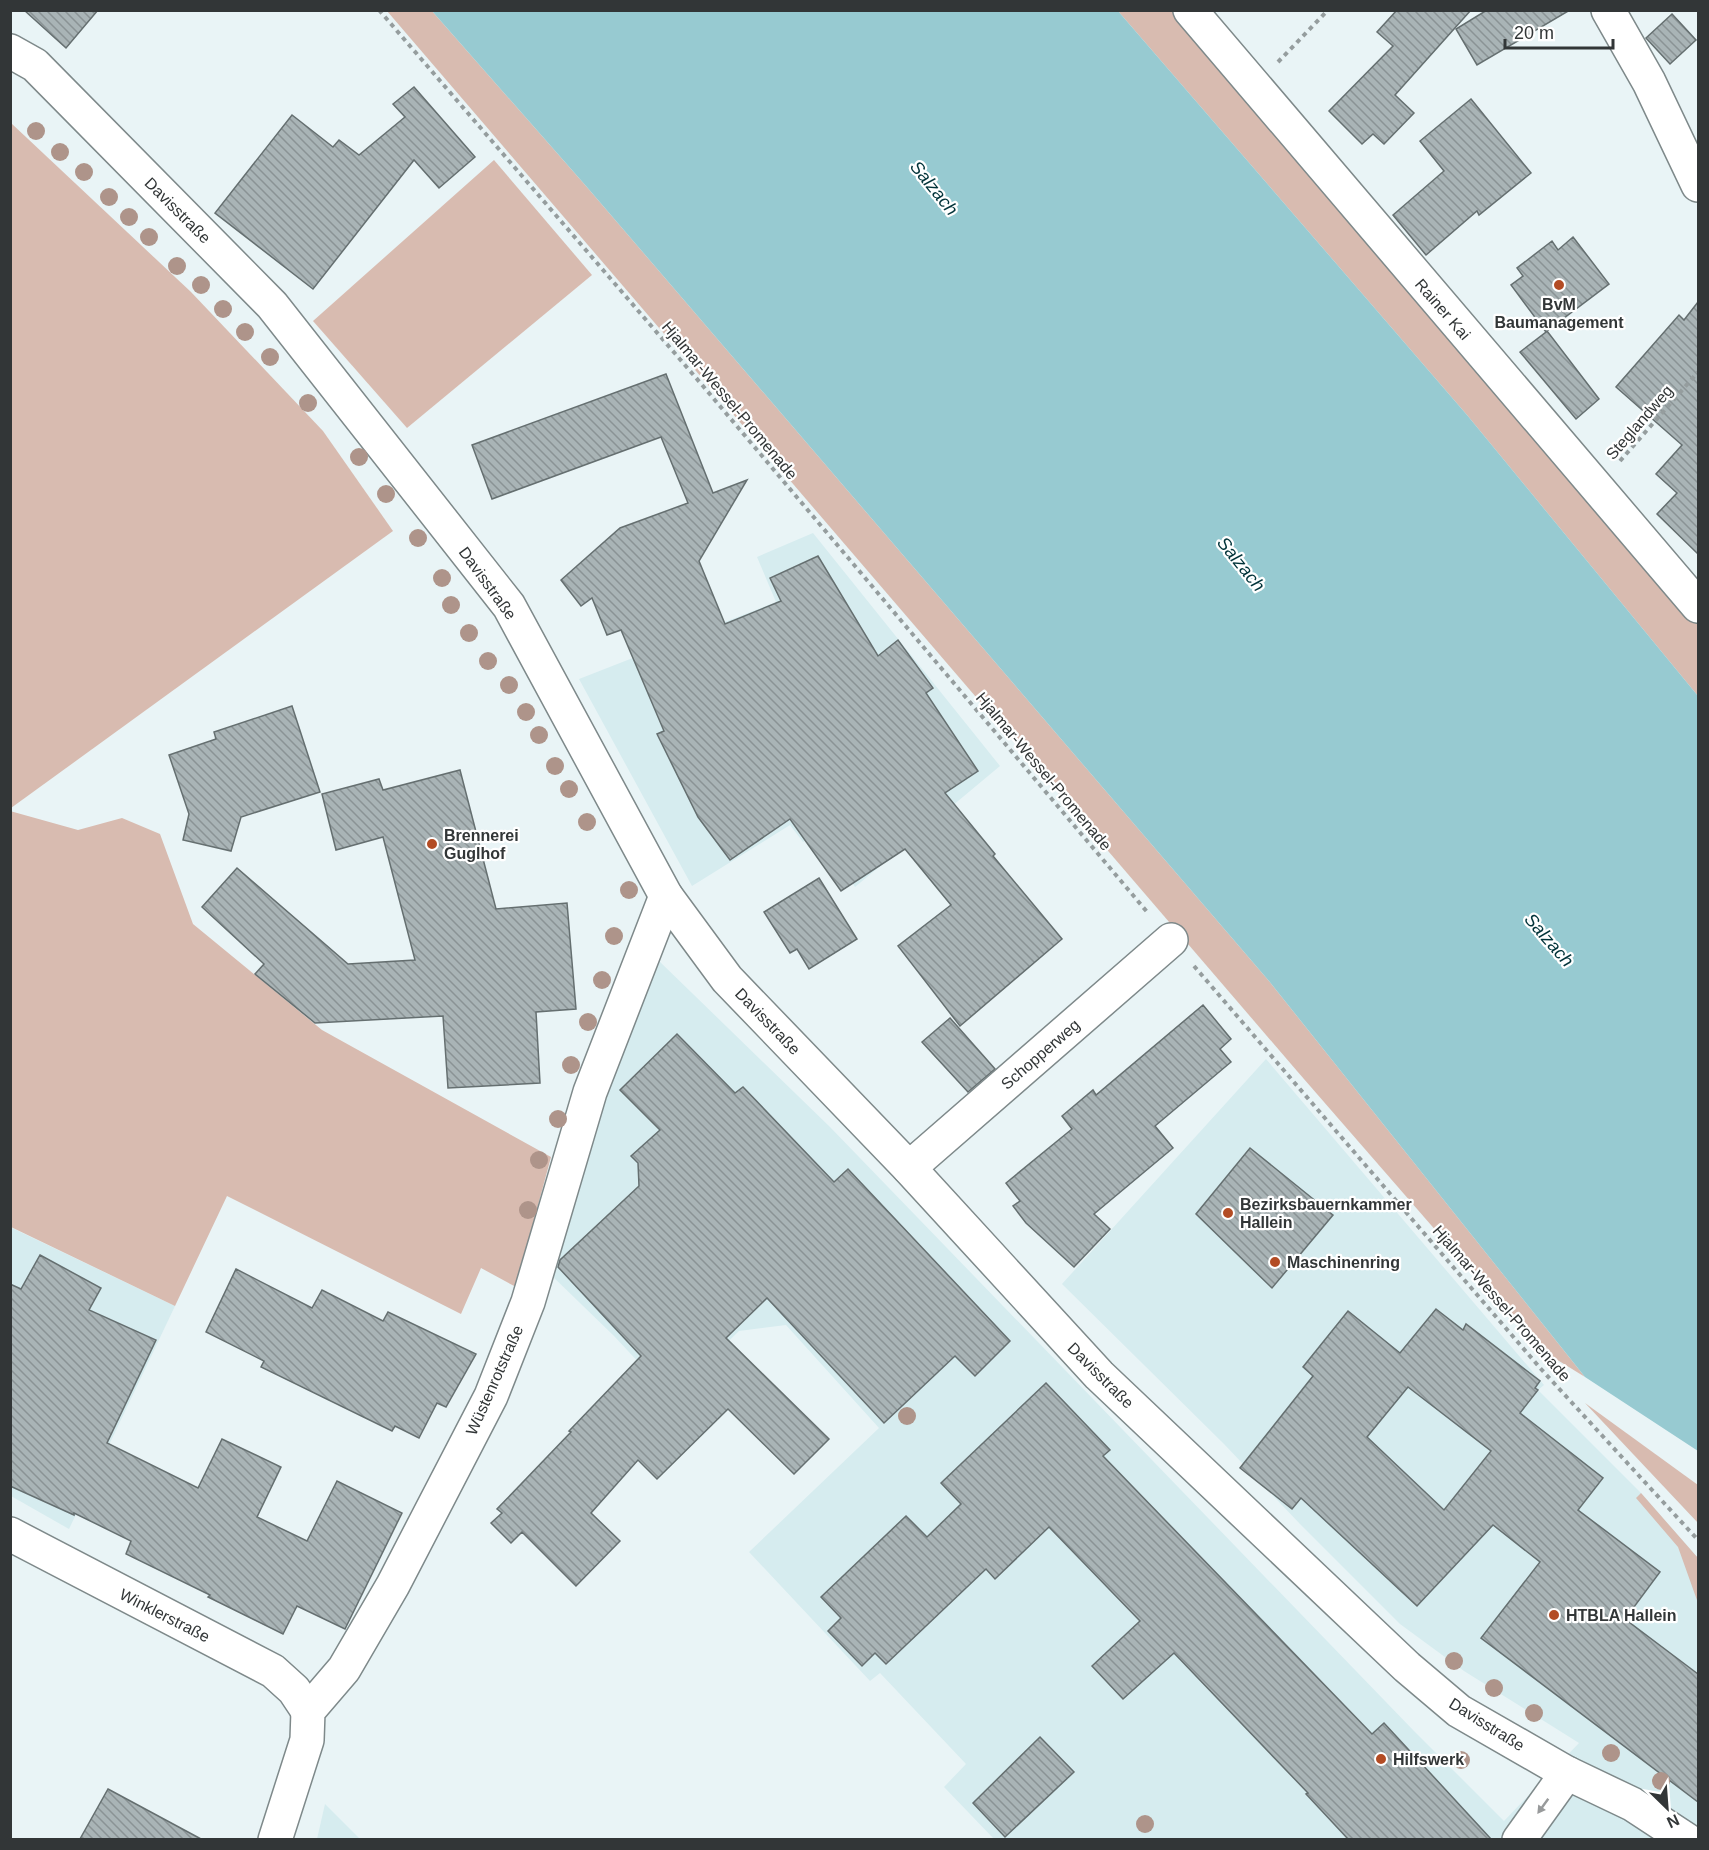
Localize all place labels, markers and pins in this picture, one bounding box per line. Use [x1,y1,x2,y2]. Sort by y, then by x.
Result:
marker: BvM Baumanagement [1552,278,1566,292]
place label: BvM Baumanagement [1495,296,1624,331]
place label: Brennerei Guglhof [444,827,519,862]
marker: Brennerei Guglhof [425,837,439,851]
place label: Bezirksbauernkammer Hallein [1240,1196,1412,1231]
marker: Bezirksbauernkammer Hallein [1221,1206,1235,1220]
place label: Maschinenring [1287,1254,1400,1271]
marker: Maschinenring [1268,1255,1282,1269]
place label: HTBLA Hallein [1566,1607,1677,1624]
marker: HTBLA Hallein [1547,1608,1561,1622]
place label: Hilfswerk [1393,1751,1464,1768]
marker: Hilfswerk [1374,1752,1388,1766]

